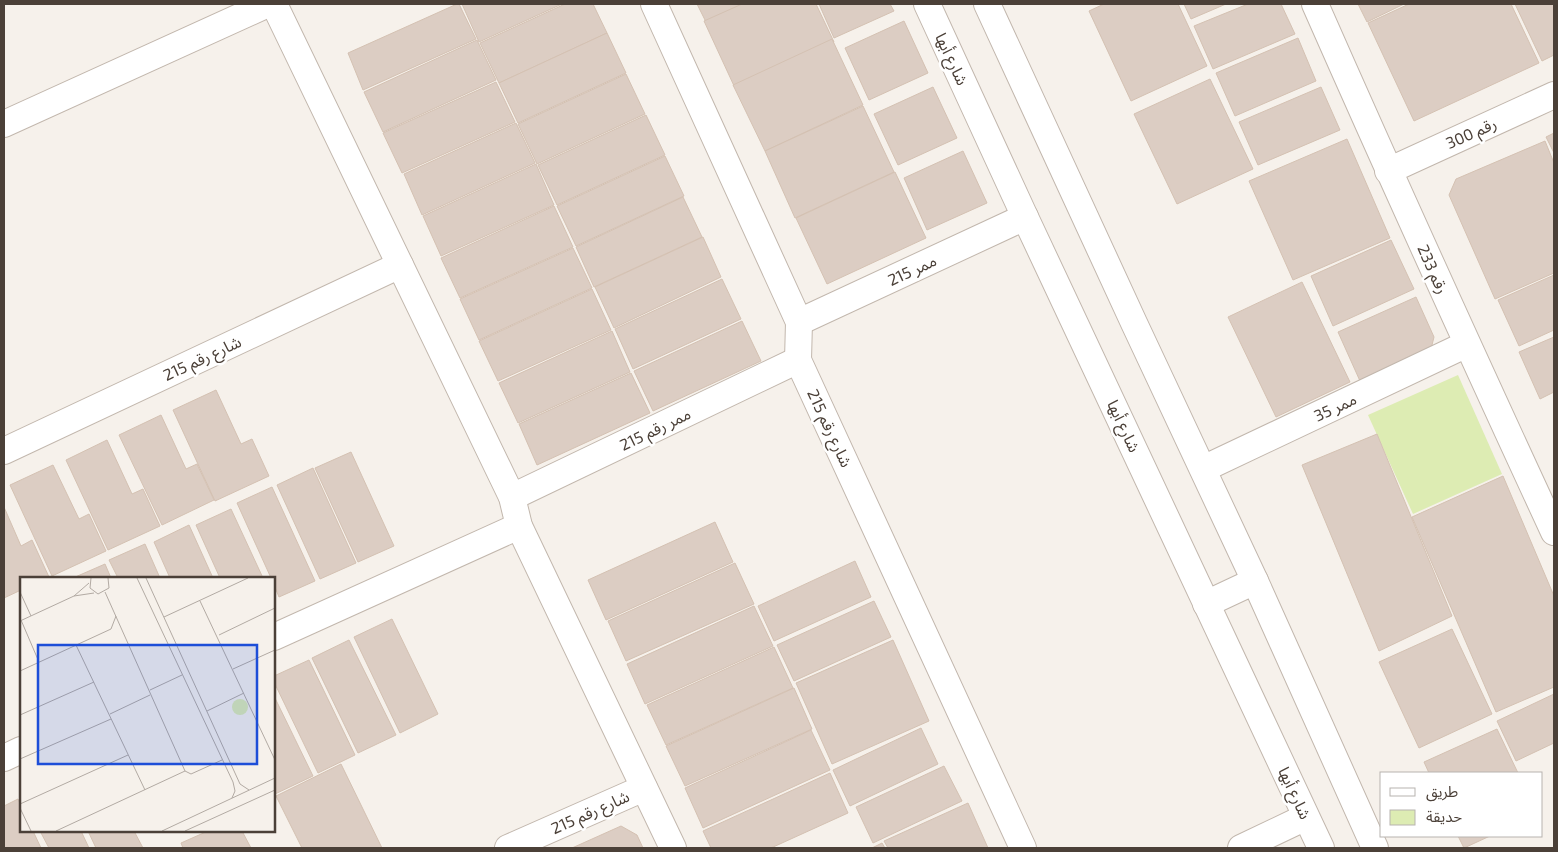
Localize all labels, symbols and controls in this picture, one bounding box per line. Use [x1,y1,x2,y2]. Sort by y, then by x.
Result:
street label: شارع أبها [928,30,973,90]
street label: رقم 300 [1443,113,1501,156]
street label: رقم 233 [1411,241,1453,298]
street label: ممر 215 [884,250,940,290]
street label: شارع رقم 215 [160,331,245,387]
street label: شارع رقم 215 [801,386,857,471]
street label: ممر 35 [1310,388,1360,426]
street label: شارع أبها [1100,397,1145,457]
street label: ممر رقم 215 [616,403,695,457]
inset map [20,577,275,832]
street label: شارع أبها [1271,764,1316,824]
legend [1380,772,1543,837]
text: طريق [1426,782,1458,802]
street label: شارع رقم 215 [548,786,634,841]
text: حديقة [1426,807,1462,825]

